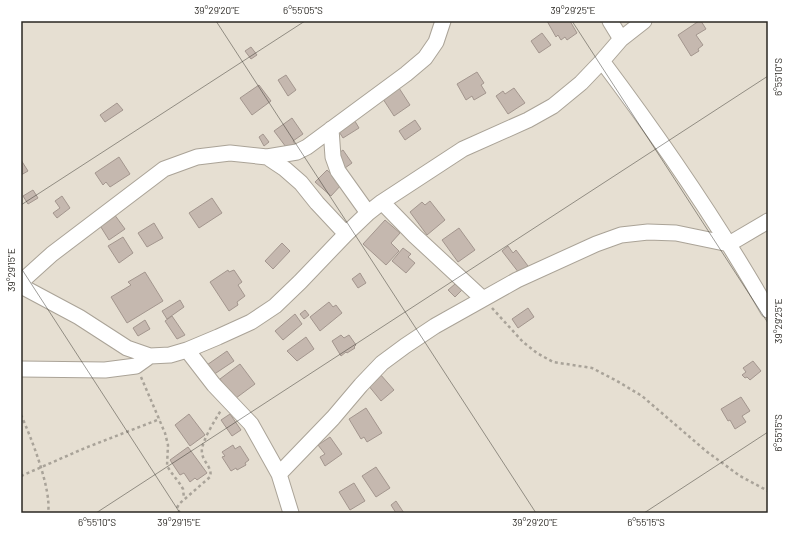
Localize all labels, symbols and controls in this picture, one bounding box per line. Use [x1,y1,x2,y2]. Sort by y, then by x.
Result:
text: 39°29'20"E [194,4,240,16]
text: 6°55'05"S [283,4,323,16]
text: 39°29'25"E [550,4,596,16]
text: 6°55'10"S [772,58,784,96]
text: 39°29'15"E [5,248,17,292]
text: 39°29'25"E [772,298,784,344]
text: 6°55'15"S [772,414,784,452]
text: 6°55'10"S [78,516,116,528]
text: 39°29'15"E [157,516,201,528]
text: 39°29'20"E [512,516,558,528]
text: 6°55'15"S [627,516,665,528]

